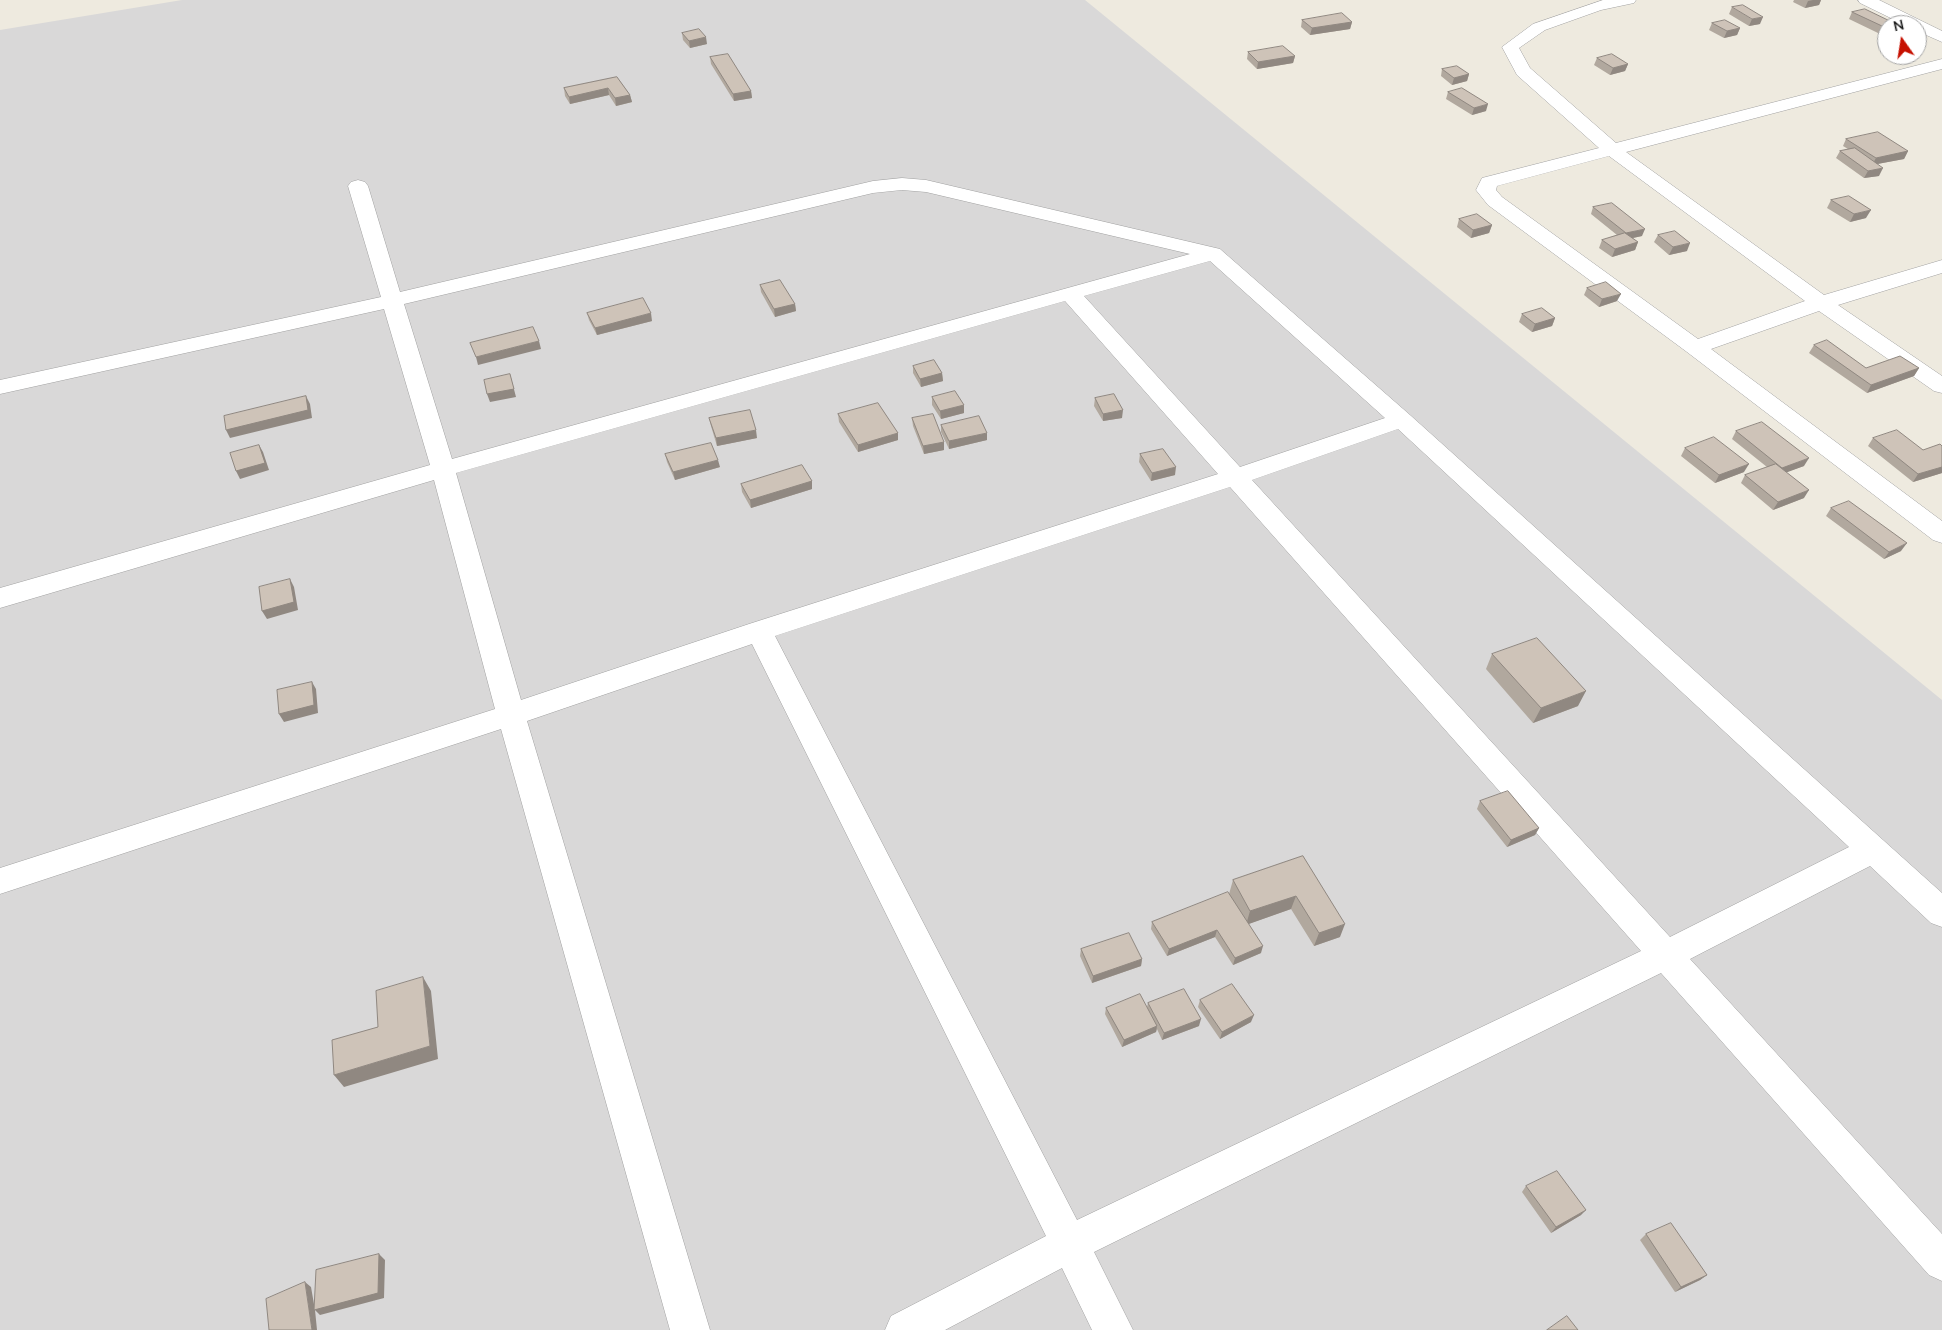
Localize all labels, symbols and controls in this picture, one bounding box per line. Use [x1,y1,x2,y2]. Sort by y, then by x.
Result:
north arrow [1877,15,1927,65]
text: N [1891,15,1906,36]

